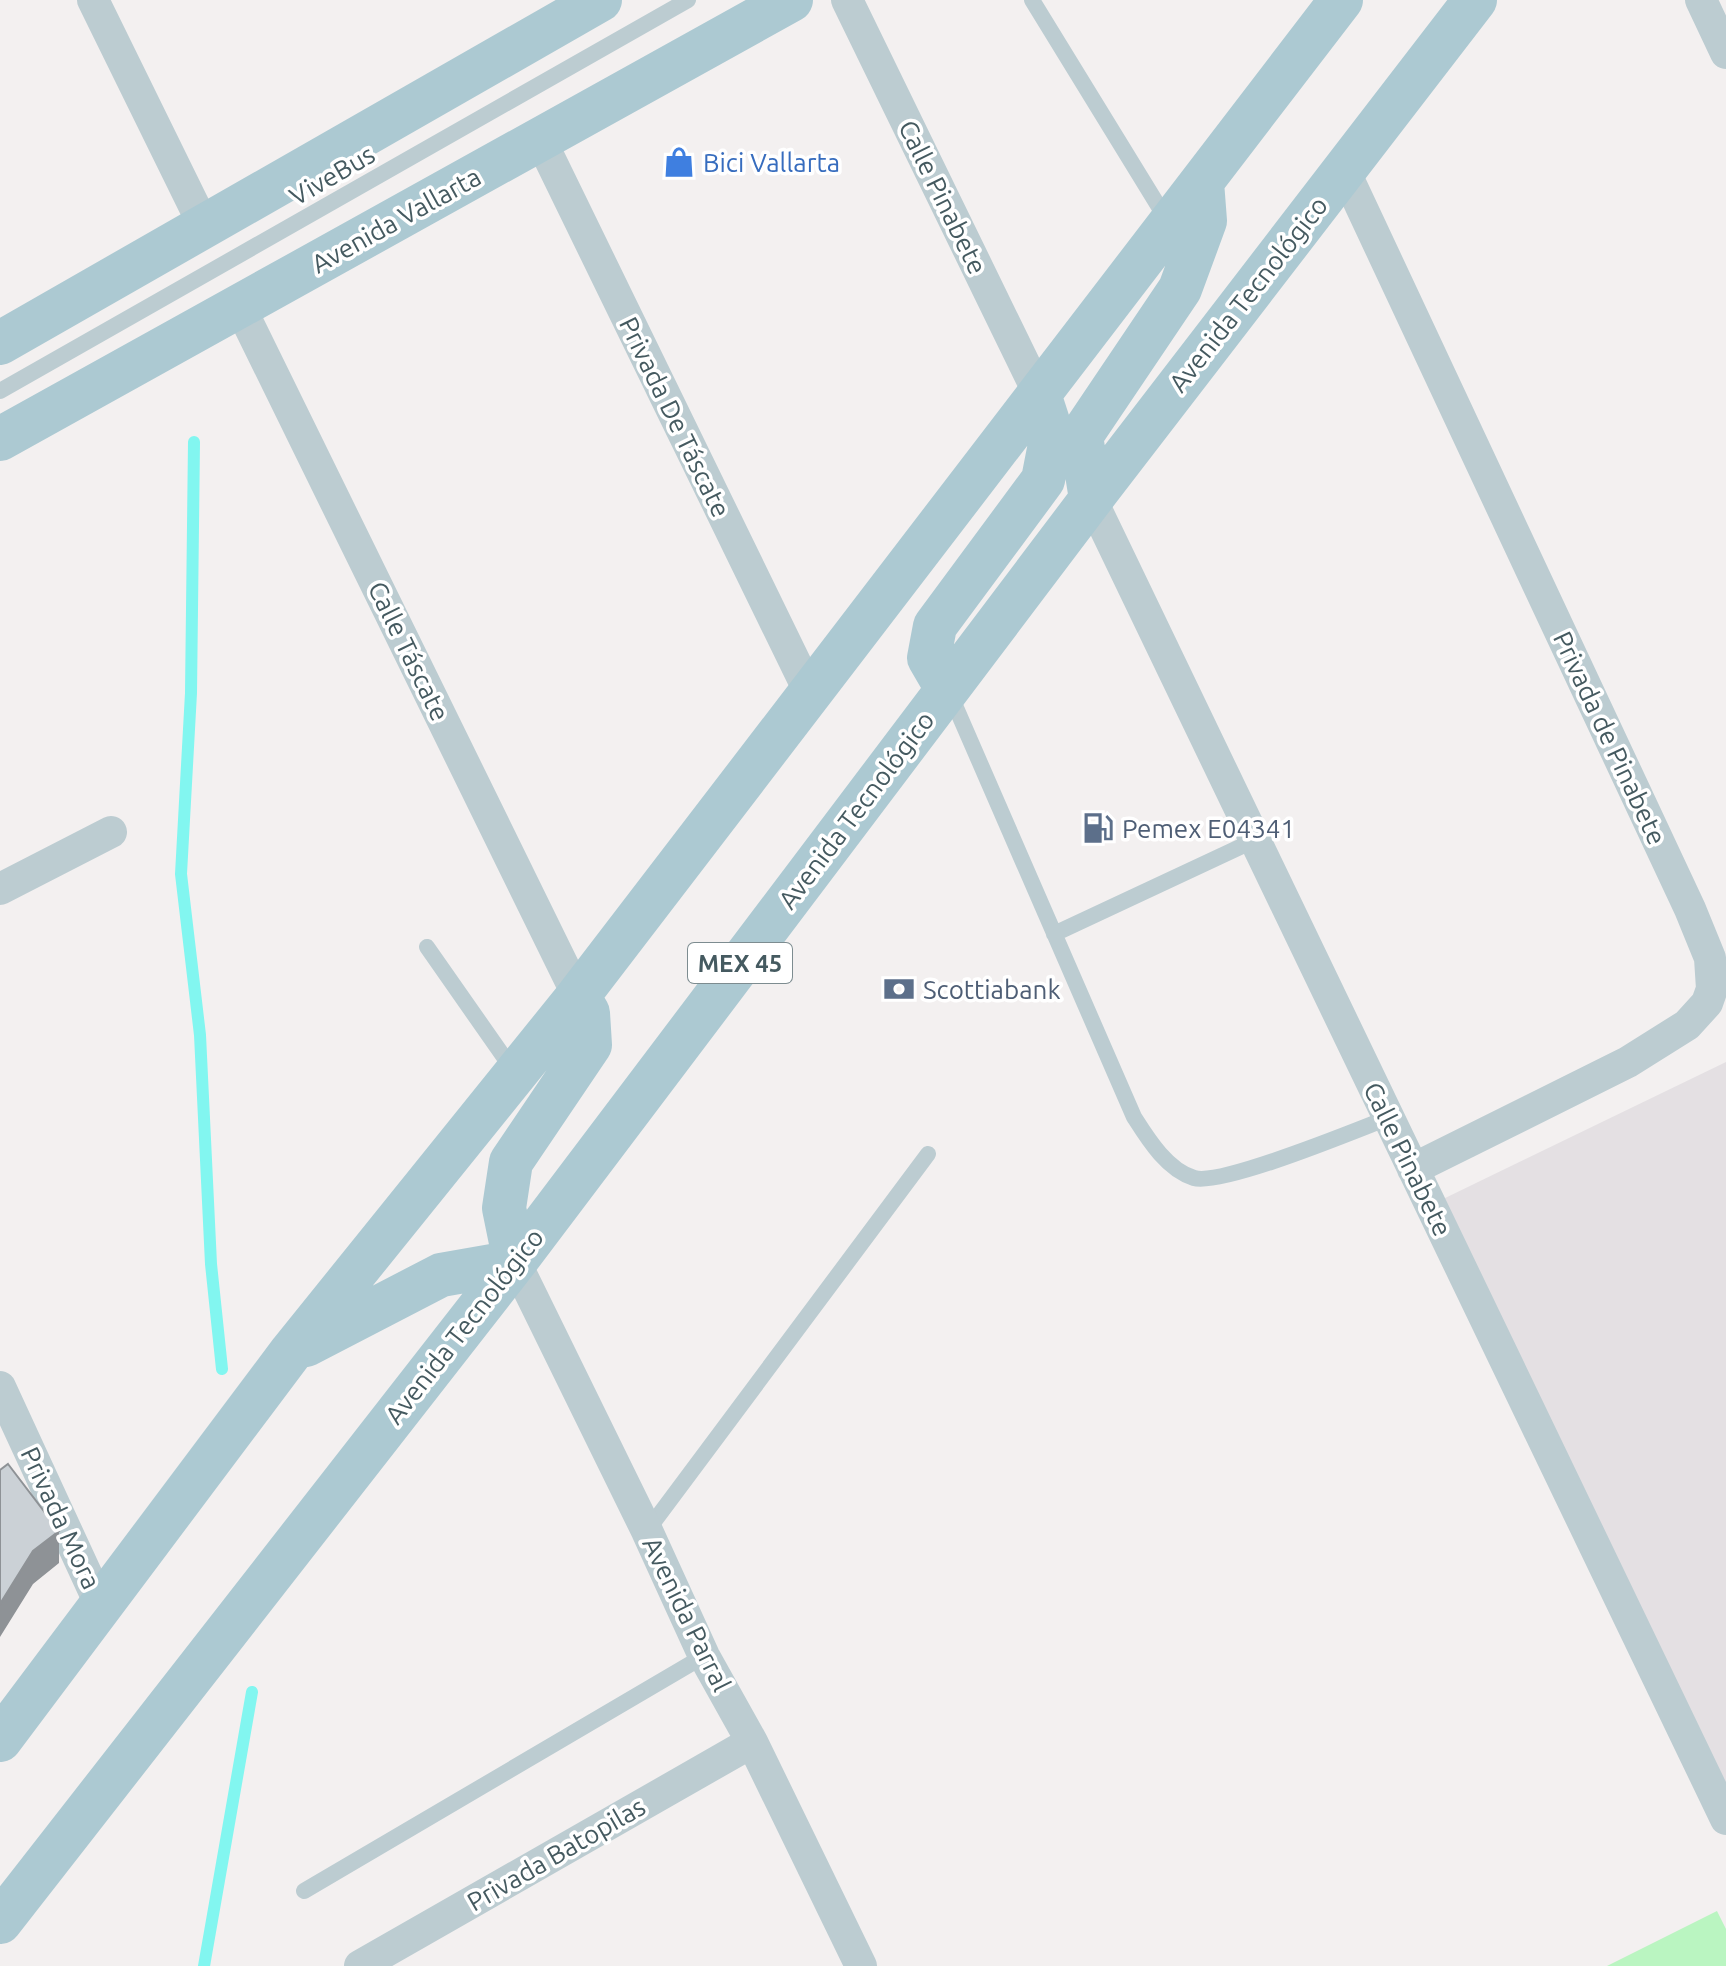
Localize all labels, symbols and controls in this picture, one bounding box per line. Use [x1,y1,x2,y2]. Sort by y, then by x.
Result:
street label: Calle Pinabete [893,115,993,279]
street label: ViveBus [284,139,380,211]
shop icon: Bici Vallarta [662,145,696,179]
place label: Bici Vallarta [703,148,840,177]
street label: Avenida Vallarta [306,161,486,279]
street label: Avenida Tecnológico [1163,191,1333,397]
street label: Privada De Táscate [614,312,736,522]
street label: Calle Táscate [363,577,455,725]
street label: Privada de Pinabete [1548,627,1672,849]
street label: Avenida Tecnológico [772,706,940,914]
fuel station icon: Pemex E04341 [1081,811,1115,845]
place label: Pemex E04341 [1122,814,1295,843]
road number: MEX 45 [688,943,792,983]
bank icon: Scottiabank [882,972,916,1006]
place label: Scottiabank [923,975,1061,1004]
street label: Calle Pinabete [1358,1077,1458,1241]
street label: Avenida Tecnológico [379,1223,549,1429]
street label: Privada Mora [15,1442,107,1594]
street label: Avenida Parral [637,1532,737,1696]
street label: Privada Batopilas [462,1791,650,1917]

